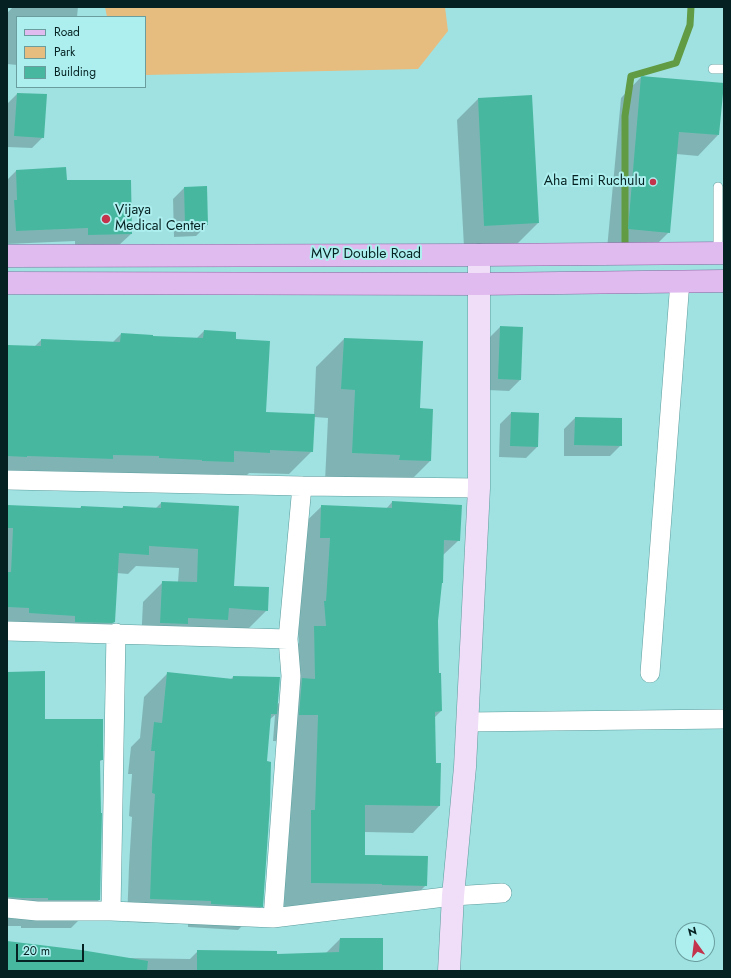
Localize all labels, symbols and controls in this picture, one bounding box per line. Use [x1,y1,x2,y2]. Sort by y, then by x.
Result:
legend [16,16,146,88]
text: Road [54,23,80,41]
text: Park [54,43,75,61]
text: Building [54,63,96,81]
place label: Aha Emi Ruchulu [544,174,645,190]
marker: Aha Emi Ruchulu [648,177,658,187]
place label: Vijaya Medical Center [115,203,206,236]
marker: Vijaya Medical Center [100,213,112,225]
street label: MVP Double Road [311,247,421,263]
north arrow [675,922,715,962]
text: N [686,923,699,940]
scale bar [18,936,86,962]
text: 20 m [23,942,50,960]

